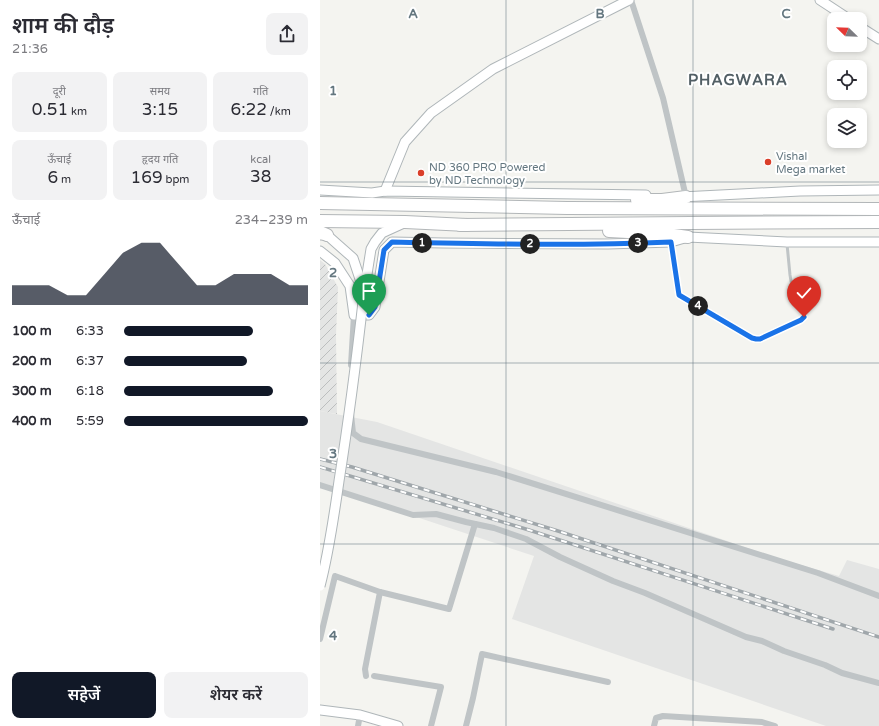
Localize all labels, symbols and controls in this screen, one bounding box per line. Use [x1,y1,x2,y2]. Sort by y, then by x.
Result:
text: A [408,6,418,22]
text: B [595,6,605,22]
text: C [781,6,791,22]
north arrow [827,12,867,52]
map controls [827,12,867,148]
text: शाम की दौड़ [12,13,114,39]
button: share [266,13,308,55]
text: 21:36 [12,41,48,57]
button: locate [827,60,867,100]
district label: PHAGWARA [688,71,788,89]
text: 1 [329,83,337,99]
text: दूरी [53,85,66,98]
text: समय [150,85,170,98]
text: गति [253,85,268,98]
text: 0.51 [32,99,68,120]
text: 3:15 [142,99,178,120]
text: 6:22 [231,99,267,120]
text: km [68,105,87,118]
text: /km [267,105,291,118]
button: layers [827,108,867,148]
place label: Vishal Mega market [776,150,846,176]
text: ऊँचाई [47,153,71,166]
text: हृदय गति [142,153,178,166]
text: kcal [250,153,271,166]
marker: Vishal Mega market [763,157,773,167]
place label: ND 360 PRO Powered by ND Technology [429,161,546,187]
text: 38 [250,166,271,187]
text: 6 [48,167,58,188]
text: 169 [131,167,163,188]
marker: ND 360 PRO Powered by ND Technology [416,168,426,178]
text: m [58,173,71,186]
text: bpm [163,173,189,186]
text: ऊँचाई [12,212,40,228]
text: 234–239 m [235,212,308,228]
pin: 1 [412,233,432,253]
pin: 3 [628,233,648,253]
pin: 2 [520,234,540,254]
text: 1 [419,236,425,249]
text: 3 [635,236,641,249]
text: 2 [527,237,533,250]
text: 2 [329,265,337,281]
pin [352,274,386,315]
pin [787,276,821,317]
icon: arrive [358,280,380,302]
icon: check [793,282,815,304]
pin: 4 [688,296,708,316]
text: 4 [695,299,701,312]
text: 100 m [12,323,52,339]
text: 6:33 [76,323,104,339]
text: 200 m [12,353,52,369]
text: 6:37 [76,353,104,369]
text: 300 m [12,383,52,399]
text: 6:18 [76,383,104,399]
text: 400 m [12,413,52,429]
text: 5:59 [76,413,104,429]
text: 3 [329,446,337,462]
text: 4 [329,628,338,644]
button: सहेजें [12,672,156,718]
button: शेयर करें [164,672,308,718]

